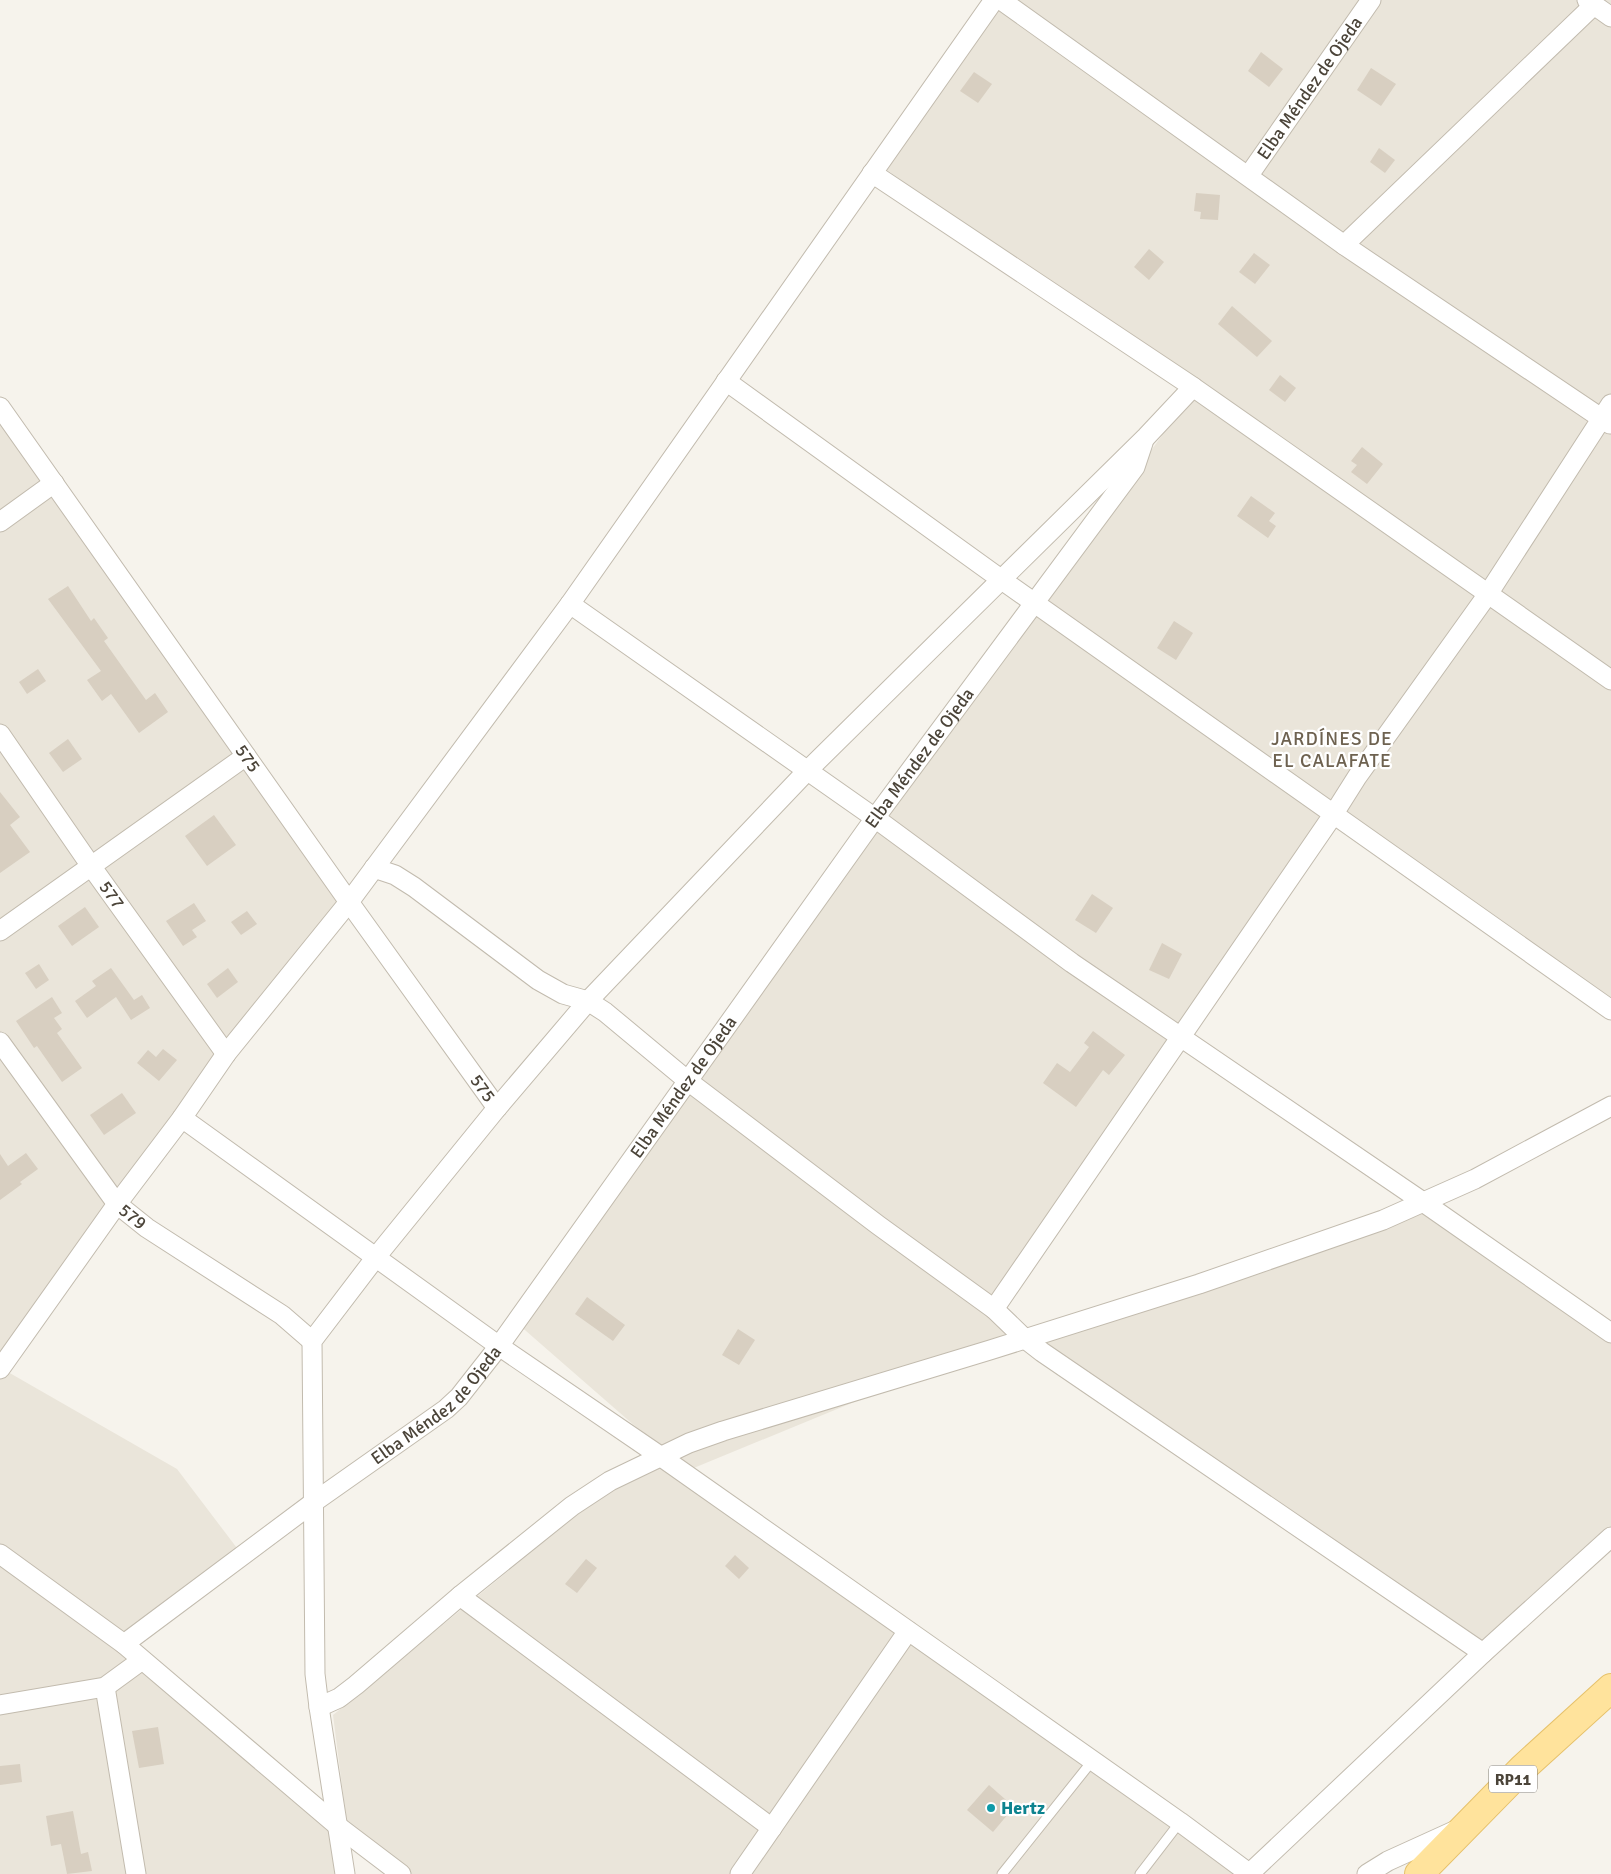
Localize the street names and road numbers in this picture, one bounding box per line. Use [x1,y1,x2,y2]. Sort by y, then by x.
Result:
street label: Elba Méndez de Ojeda [1252,12,1367,164]
street label: Elba Méndez de Ojeda [860,683,979,833]
street label: 575 [230,740,265,777]
street label: 577 [94,877,129,913]
street label: Elba Méndez de Ojeda [625,1012,741,1162]
street label: 575 [465,1070,500,1107]
street label: 579 [114,1199,151,1234]
street label: Elba Méndez de Ojeda [367,1341,506,1469]
road number: RP11 [1489,1766,1537,1792]

